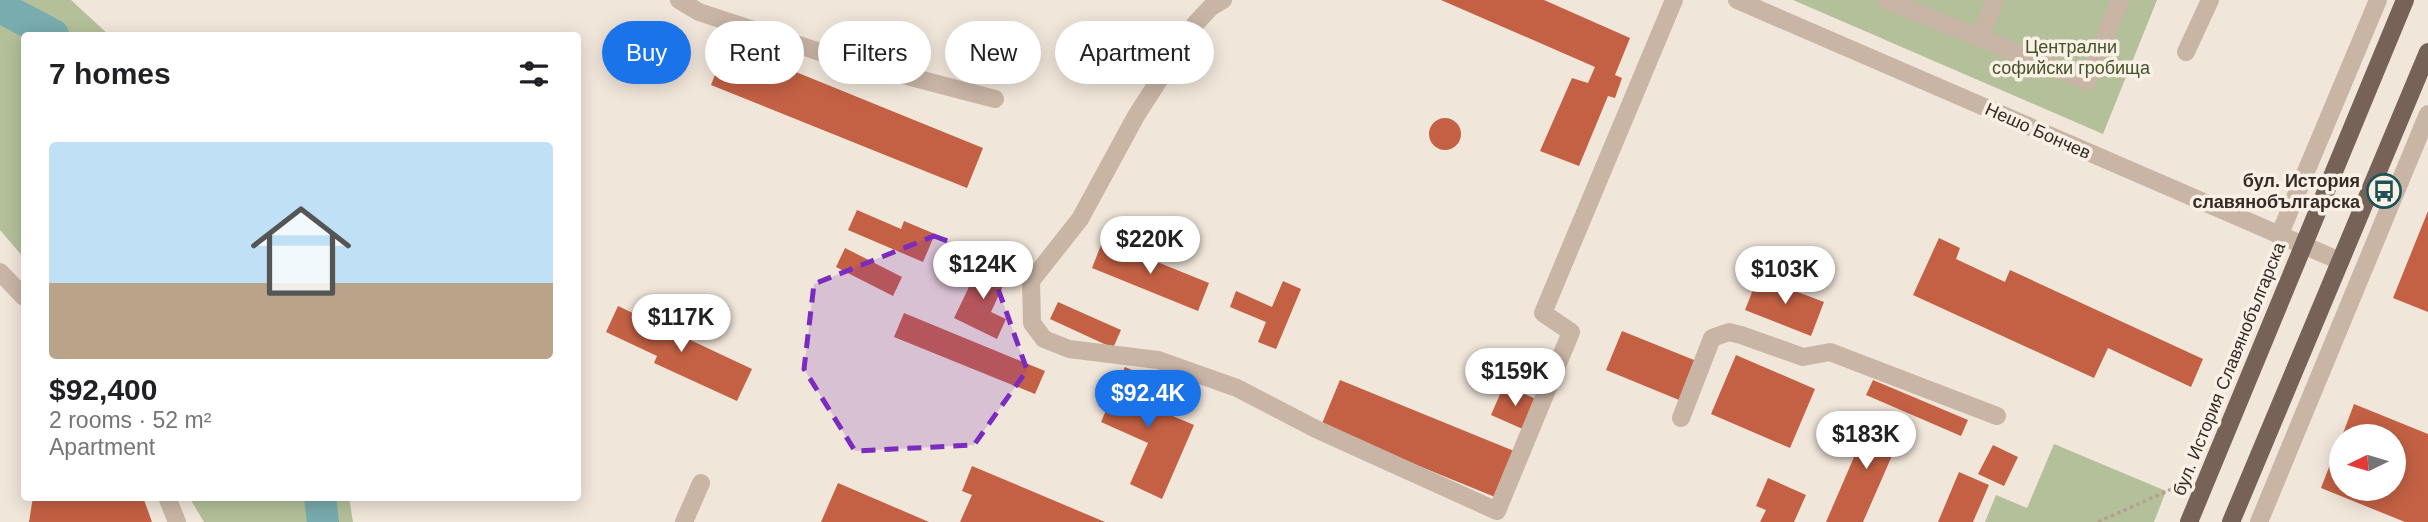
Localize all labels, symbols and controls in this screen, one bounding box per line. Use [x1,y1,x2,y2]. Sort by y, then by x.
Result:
chip: Buy [602,21,691,84]
chip: Rent [705,21,804,84]
chip: Filters [818,21,931,84]
chip: New [945,21,1041,84]
chip: Apartment [1055,21,1214,84]
park label: Централни софийски гробища [1992,37,2151,78]
icon: filters [515,55,553,93]
text: 7 homes [49,57,171,90]
street label: Нешо Бончев [1982,99,2094,163]
place label: бул. История славянобългарска [2192,171,2361,212]
bus stop icon: бул. История славянобългарска [2365,172,2403,210]
icon: home [238,188,364,314]
pin: $220K [1101,216,1199,276]
text: $220K [1116,226,1184,252]
street label: бул. История Славянобългарска [2169,239,2289,499]
pin: $124K [934,242,1032,301]
pin: $103K [1736,246,1834,306]
text: $124K [949,251,1017,277]
text: $103K [1751,256,1819,282]
pin: $117K [632,294,730,354]
text: $117K [648,304,714,330]
pin: $159K [1466,348,1564,408]
text: $159K [1481,358,1549,384]
pin: $92.4K [1091,370,1205,430]
text: $92,400 [49,373,157,406]
text: $92.4K [1111,380,1185,406]
text: 2 rooms · 52 m² [49,407,211,433]
pin: $183K [1817,412,1915,471]
text: $183K [1832,421,1900,447]
north arrow [2329,424,2406,500]
map controls [2329,424,2406,501]
text: Apartment [49,434,155,460]

